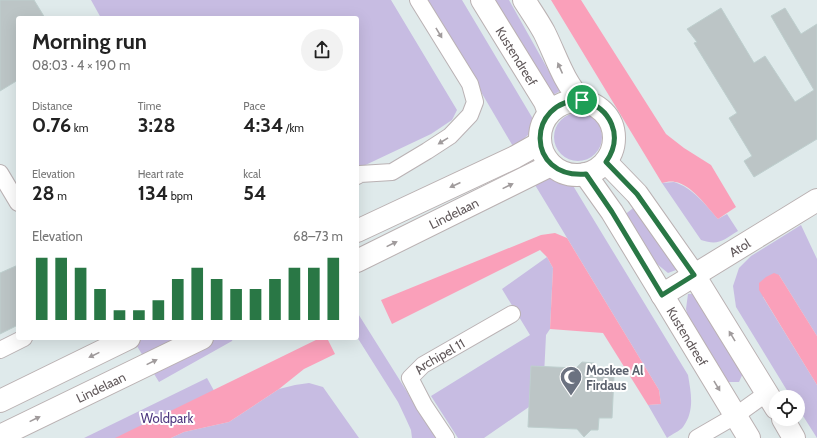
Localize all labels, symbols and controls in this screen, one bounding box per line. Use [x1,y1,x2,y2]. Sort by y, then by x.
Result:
street label: Kustendreef [492,24,541,89]
one-way arrow [435,27,442,39]
text: Morning run [32,28,147,55]
button: share [301,29,343,71]
text: 08:03 · 4 × 190 m [32,57,130,73]
one-way arrow [557,63,563,74]
pin [565,83,599,117]
icon: arrive [571,89,593,111]
text: Distance [32,99,73,113]
text: Time [138,99,161,113]
text: Pace [243,99,265,113]
text: 0.76 [32,113,71,137]
text: 3:28 [138,113,176,137]
text: 4:34 [243,113,283,137]
text: km [71,121,88,135]
text: /km [283,121,304,135]
one-way arrow [438,137,448,145]
text: Elevation [32,167,75,181]
text: Heart rate [138,167,184,181]
text: kcal [243,167,261,181]
text: 28 [32,181,55,205]
text: 134 [138,181,168,205]
text: 54 [243,181,267,205]
one-way arrow [450,182,461,188]
one-way arrow [503,183,514,189]
text: m [55,189,67,203]
text: bpm [168,189,193,203]
street label: Lindelaan [426,194,481,232]
text: Elevation [32,228,83,244]
text: 68–73 m [293,228,343,244]
street label: Atol [726,235,753,260]
one-way arrow [386,241,398,247]
street label: Kustendreef [663,304,712,369]
one-way arrow [728,331,736,341]
street label: Archipel 11 [411,335,467,377]
one-way arrow [88,352,100,358]
one-way arrow [146,359,158,365]
place label: Moskee Al Firdaus [586,362,644,393]
mosque icon: Moskee Al Firdaus [558,364,584,397]
street label: Lindelaan [73,368,128,406]
one-way arrow [713,381,721,391]
map controls [769,390,805,426]
button: locate [769,390,805,426]
park label: Woldpark [141,410,193,426]
one-way arrow [29,416,41,422]

